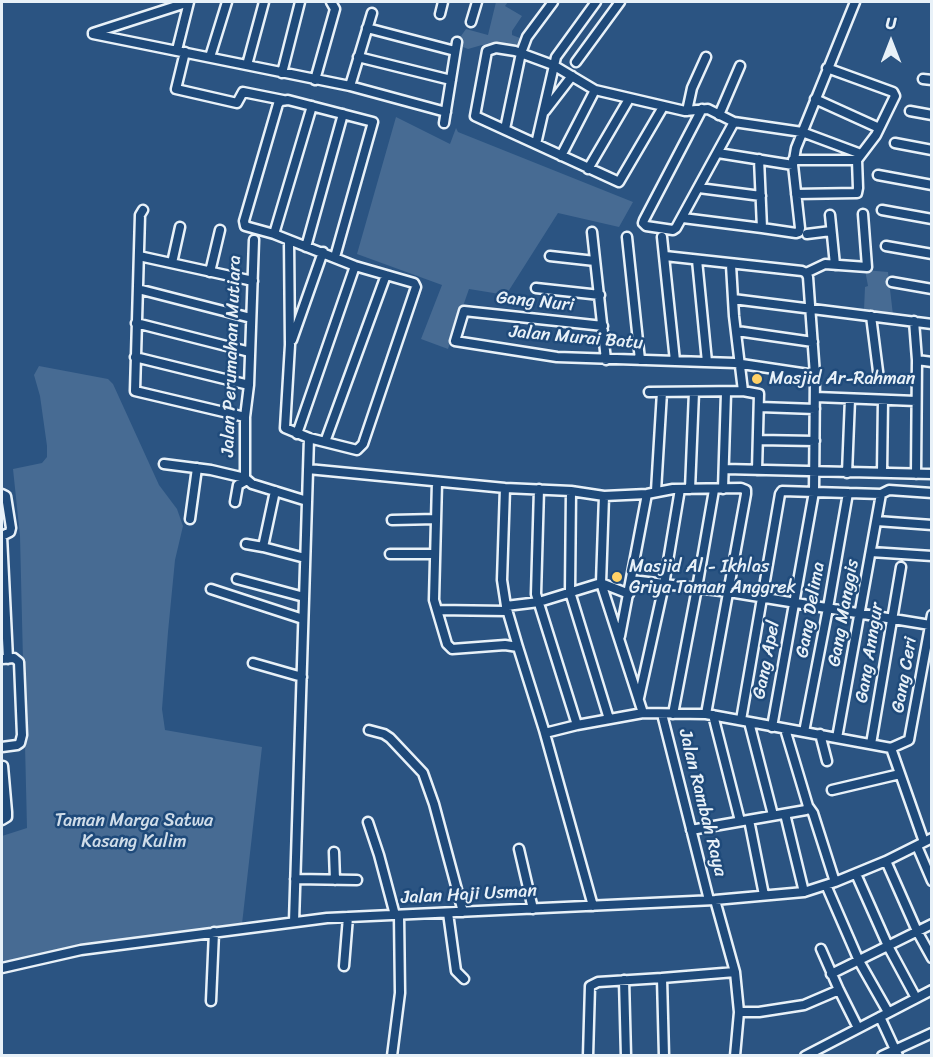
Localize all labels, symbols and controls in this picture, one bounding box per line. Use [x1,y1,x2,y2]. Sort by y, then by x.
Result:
text: U [886,9,896,38]
north arrow [861,12,921,72]
street label: Jalan Perumahan Mutiara [218,255,246,457]
street label: Gang Nuri [495,287,575,317]
street label: Jalan Murai Batu [508,321,644,355]
place label: Masjid Ar-Rahman [769,368,915,390]
marker: Masjid Ar-Rahman [750,372,764,386]
place label: Masjid Al - Ikhlas Griya Taman Anggrek [629,556,796,598]
street label: Gang Manggis [824,558,864,668]
street label: Gang Delima [792,561,830,659]
marker: Masjid Al - Ikhlas Griya Taman Anggrek [610,570,624,584]
street label: Gang Anngur [851,601,889,705]
street label: Gang Apel [749,619,785,701]
street label: Gang Ceri [888,635,922,715]
street label: Jalan Rambah Raya [673,727,731,879]
park label: Taman Marga Satwa Kasang Kulim [55,810,213,852]
street label: Jalan Haji Usman [400,881,538,909]

